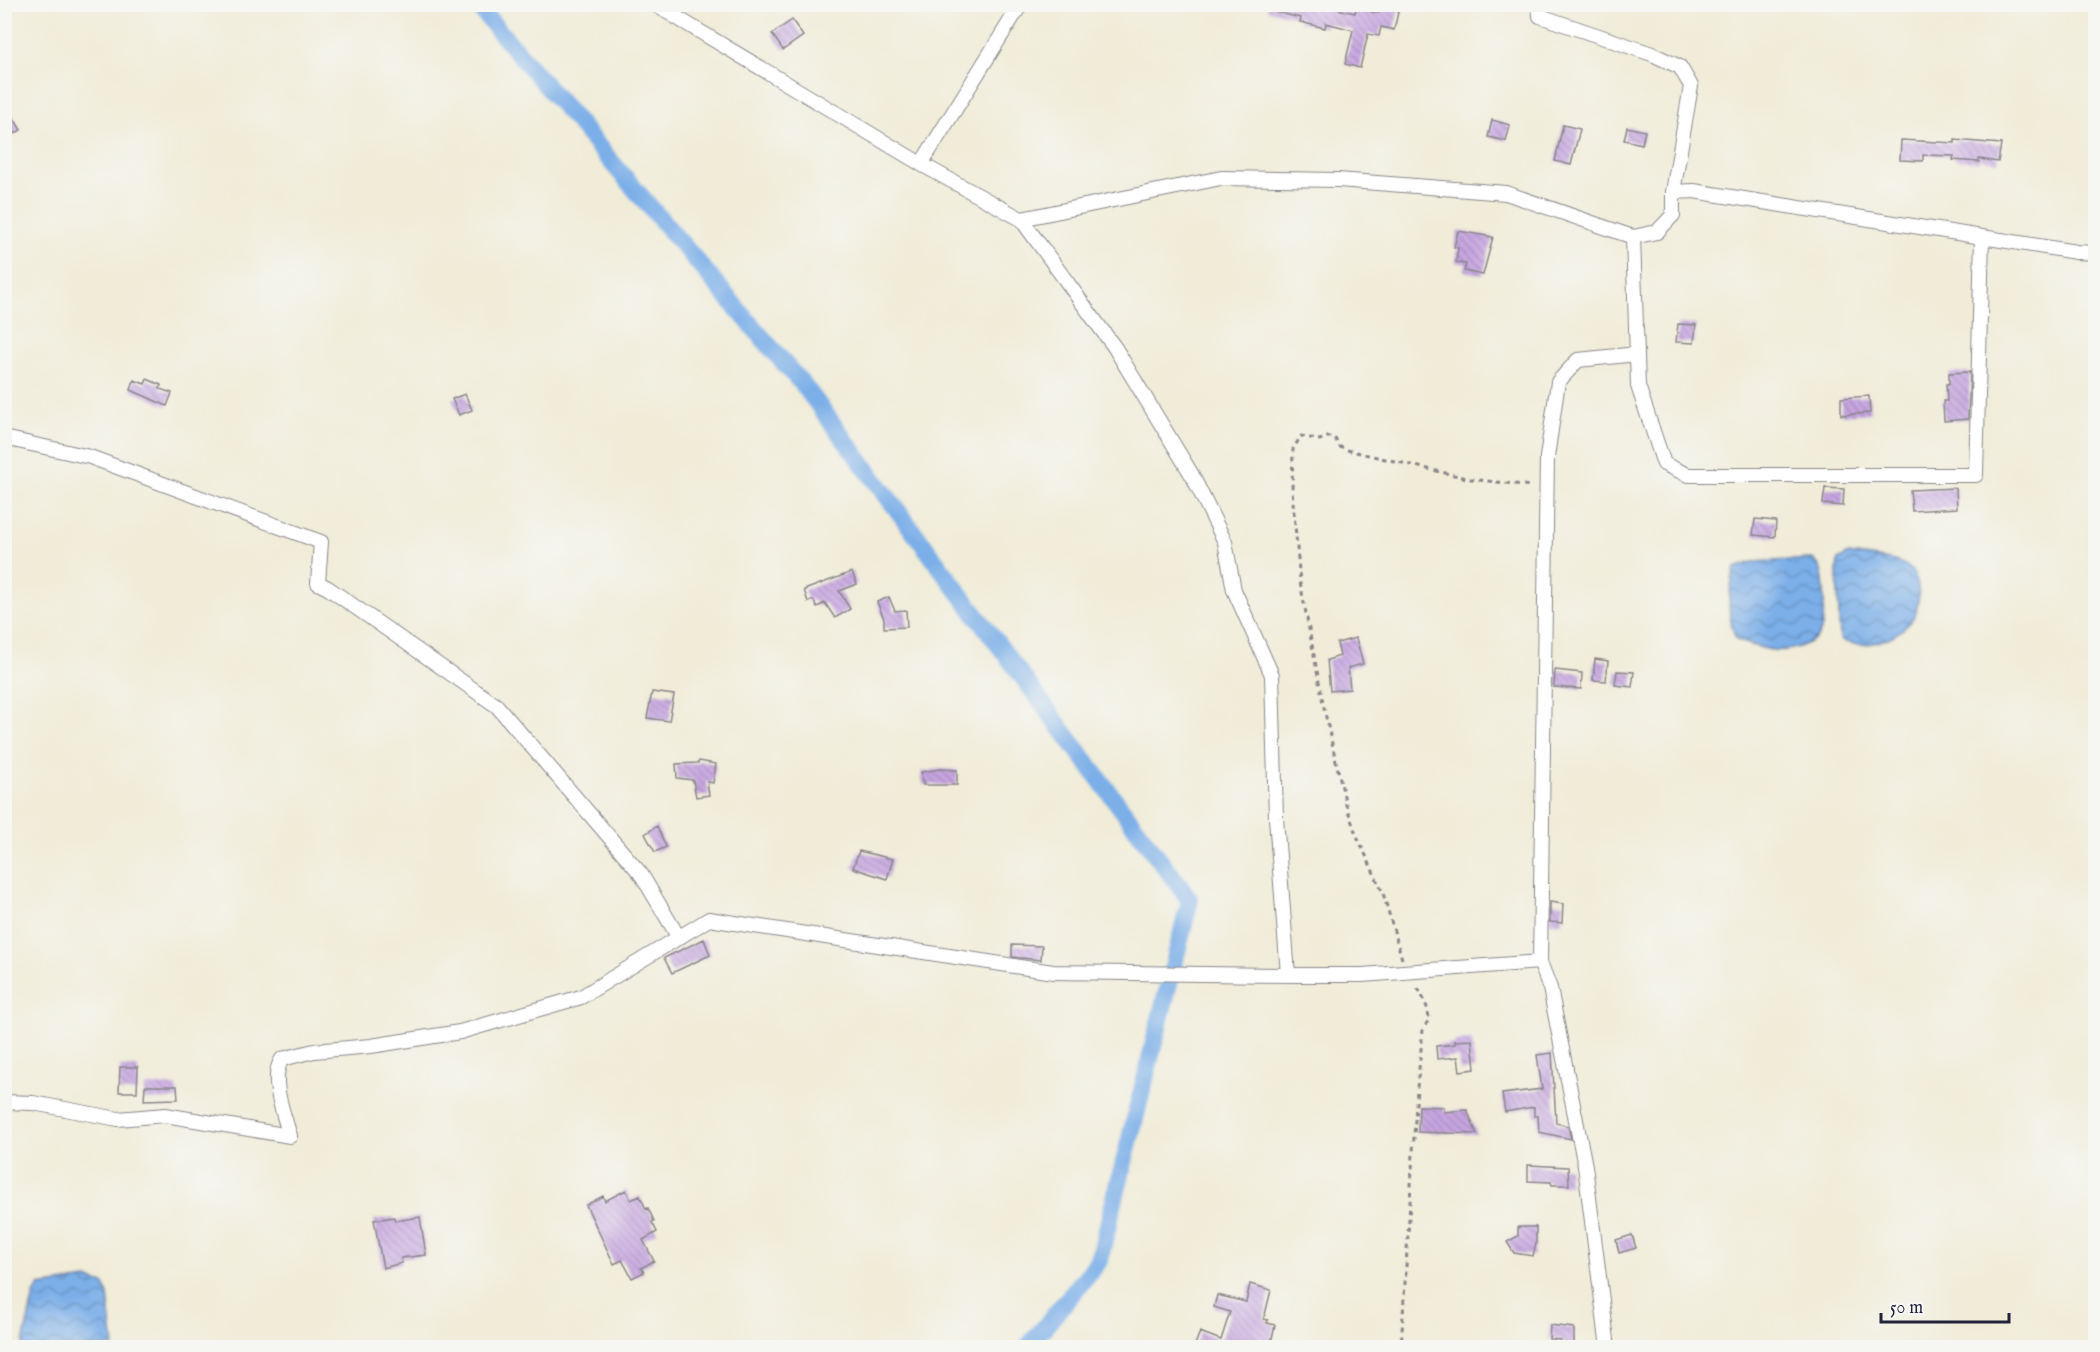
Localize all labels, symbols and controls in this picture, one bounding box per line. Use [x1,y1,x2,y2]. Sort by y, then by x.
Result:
scale bar [1881,1286,2008,1324]
text: 50 m [1890,1297,1923,1320]

